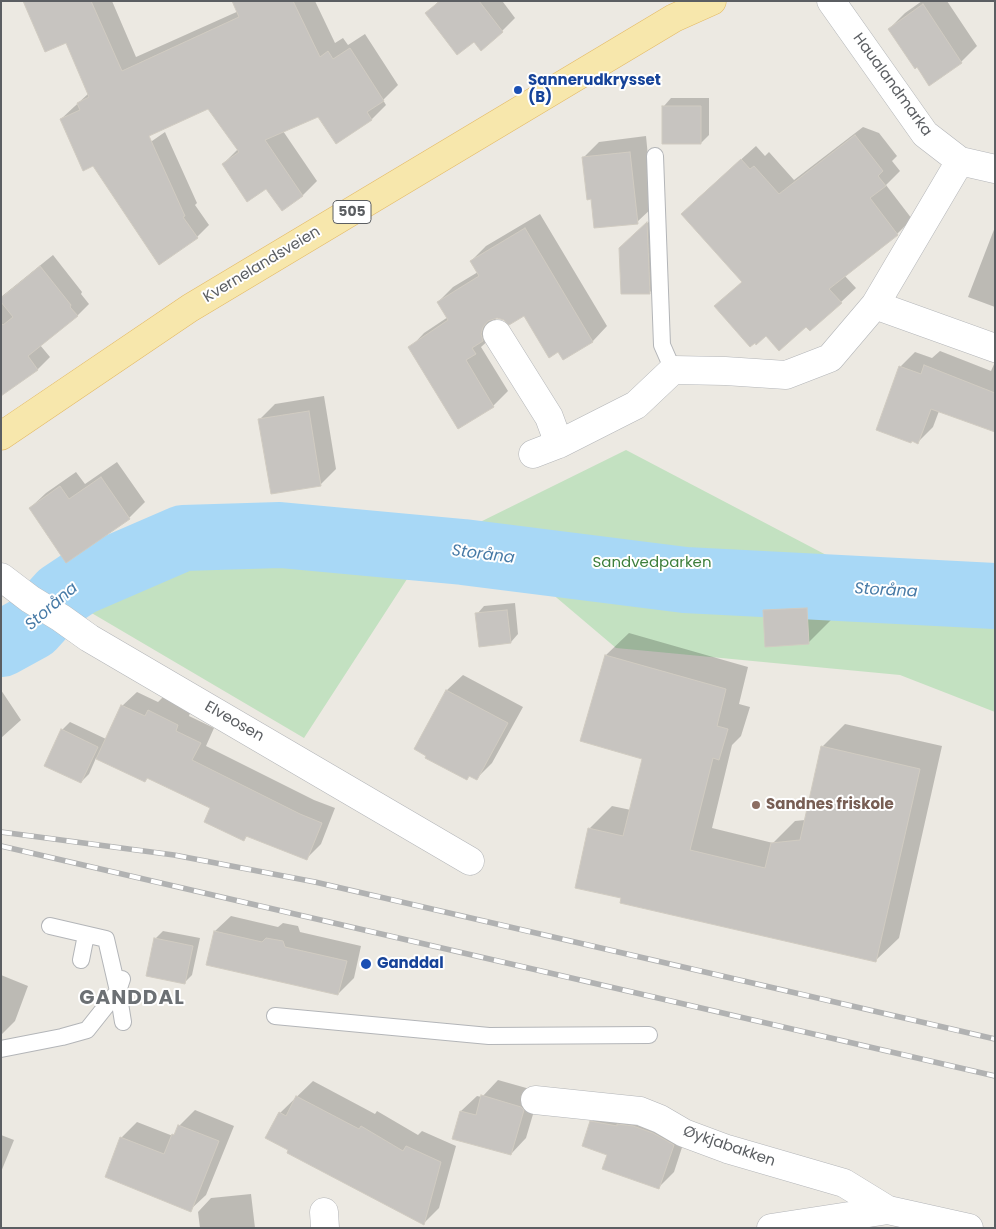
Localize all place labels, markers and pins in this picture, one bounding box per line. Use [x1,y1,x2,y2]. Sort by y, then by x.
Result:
place label: Sannerudkrysset (B) [528,72,661,107]
marker: Sannerudkrysset (B) [512,84,524,96]
place label: Sandnes friskole [766,796,894,814]
marker: Sandnes friskole [750,799,762,811]
place label: Ganddal [377,955,444,973]
marker: Ganddal [359,957,373,971]

